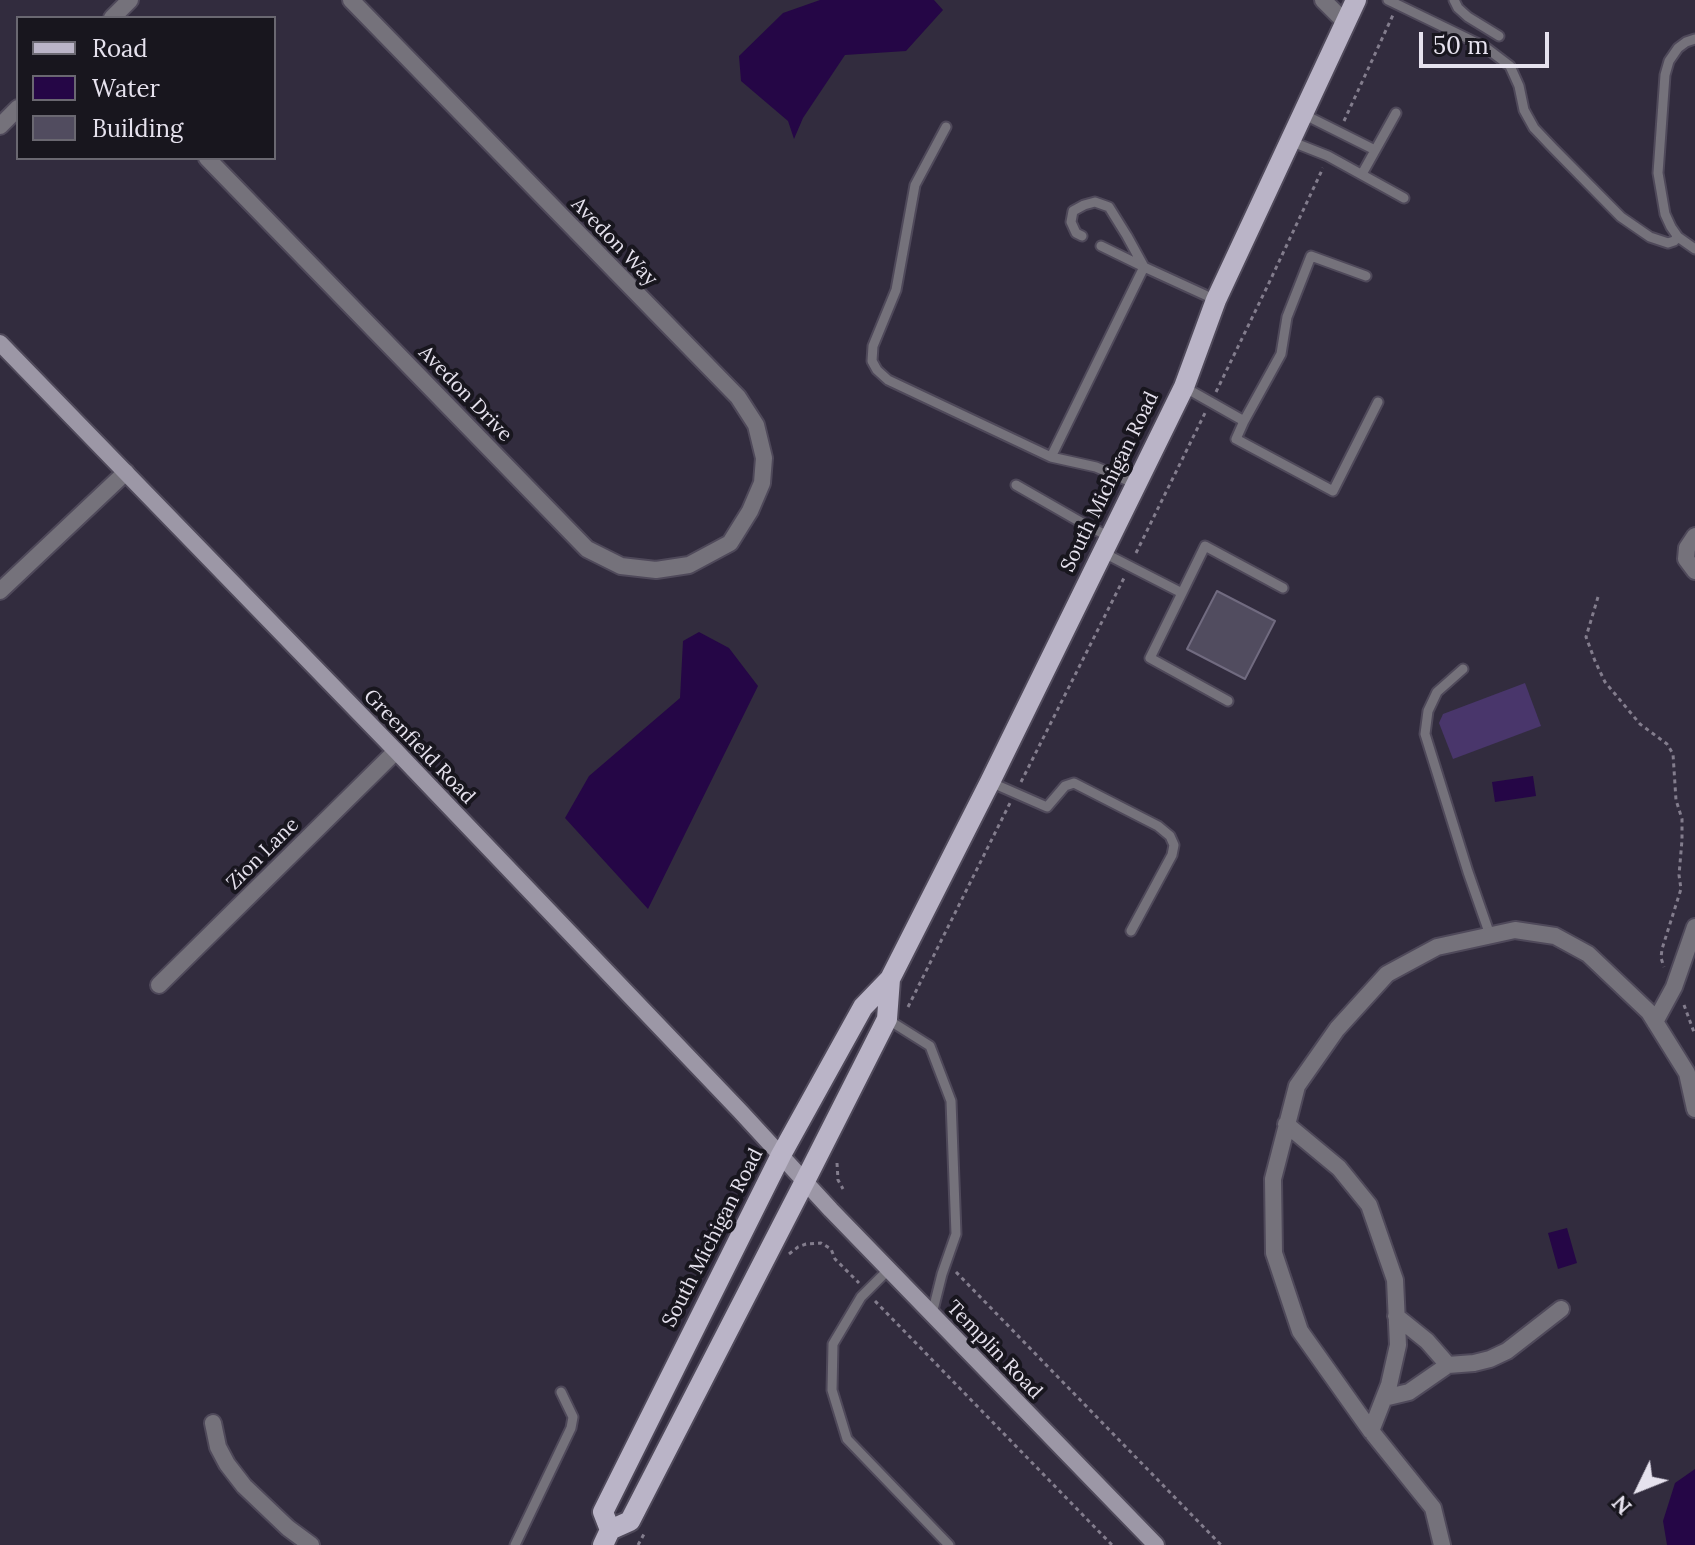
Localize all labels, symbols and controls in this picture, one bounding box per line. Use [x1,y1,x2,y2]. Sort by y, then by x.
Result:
legend [16,16,276,160]
scale bar [1423,16,1553,66]
text: 50 m [1433,30,1489,61]
text: Road [92,33,148,64]
text: Water [92,73,160,104]
text: Building [92,113,183,144]
street label: Avedon Way [566,193,662,291]
street label: Avedon Drive [413,341,517,447]
street label: South Michigan Road [1056,388,1164,576]
street label: Greenfield Road [358,685,480,809]
street label: Zion Lane [222,813,304,895]
street label: South Michigan Road [658,1145,768,1331]
street label: Templin Road [941,1296,1047,1404]
north arrow [1599,1449,1679,1529]
text: N [1605,1490,1637,1521]

